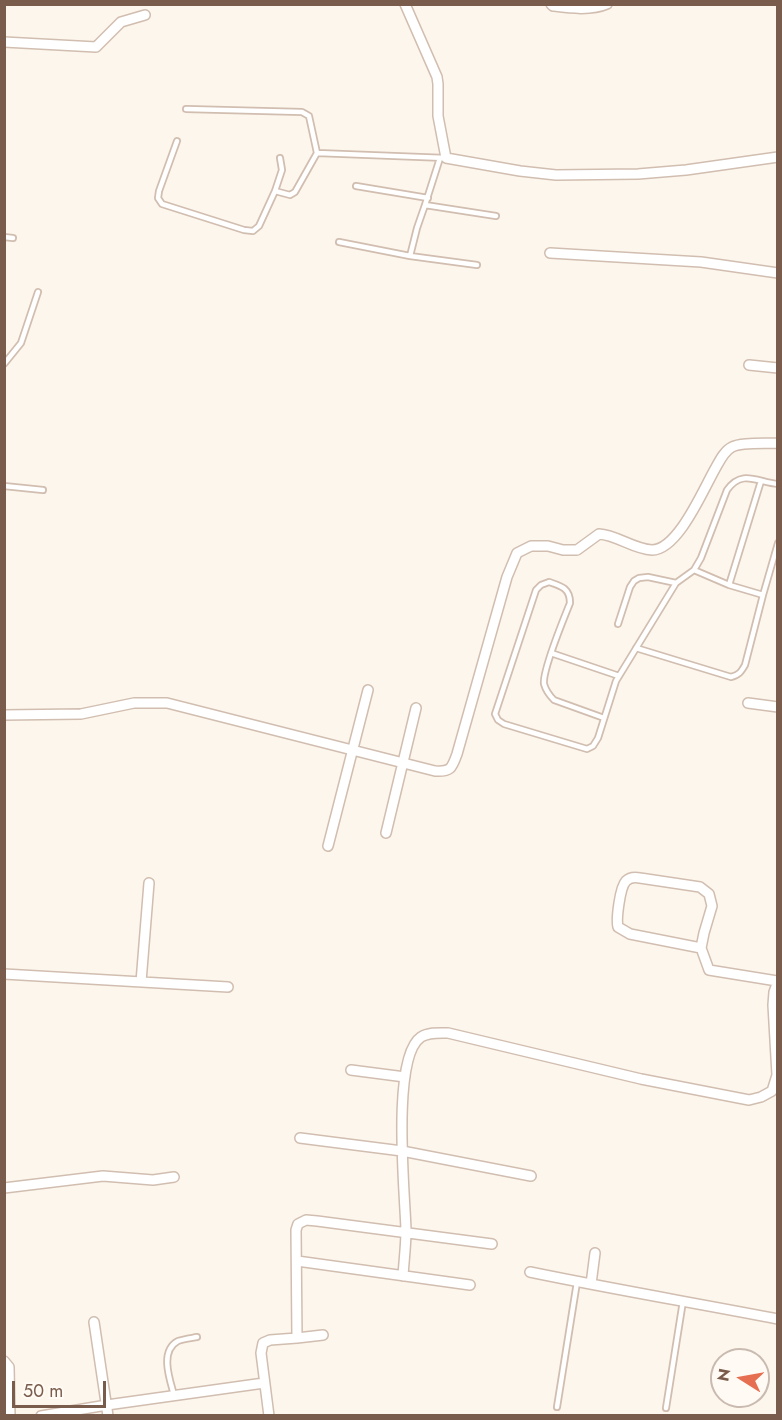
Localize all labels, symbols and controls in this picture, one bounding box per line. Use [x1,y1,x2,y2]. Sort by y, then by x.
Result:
north arrow [710,1348,770,1408]
text: N [711,1366,736,1383]
scale bar [15,1369,110,1407]
text: 50 m [23,1378,63,1404]

